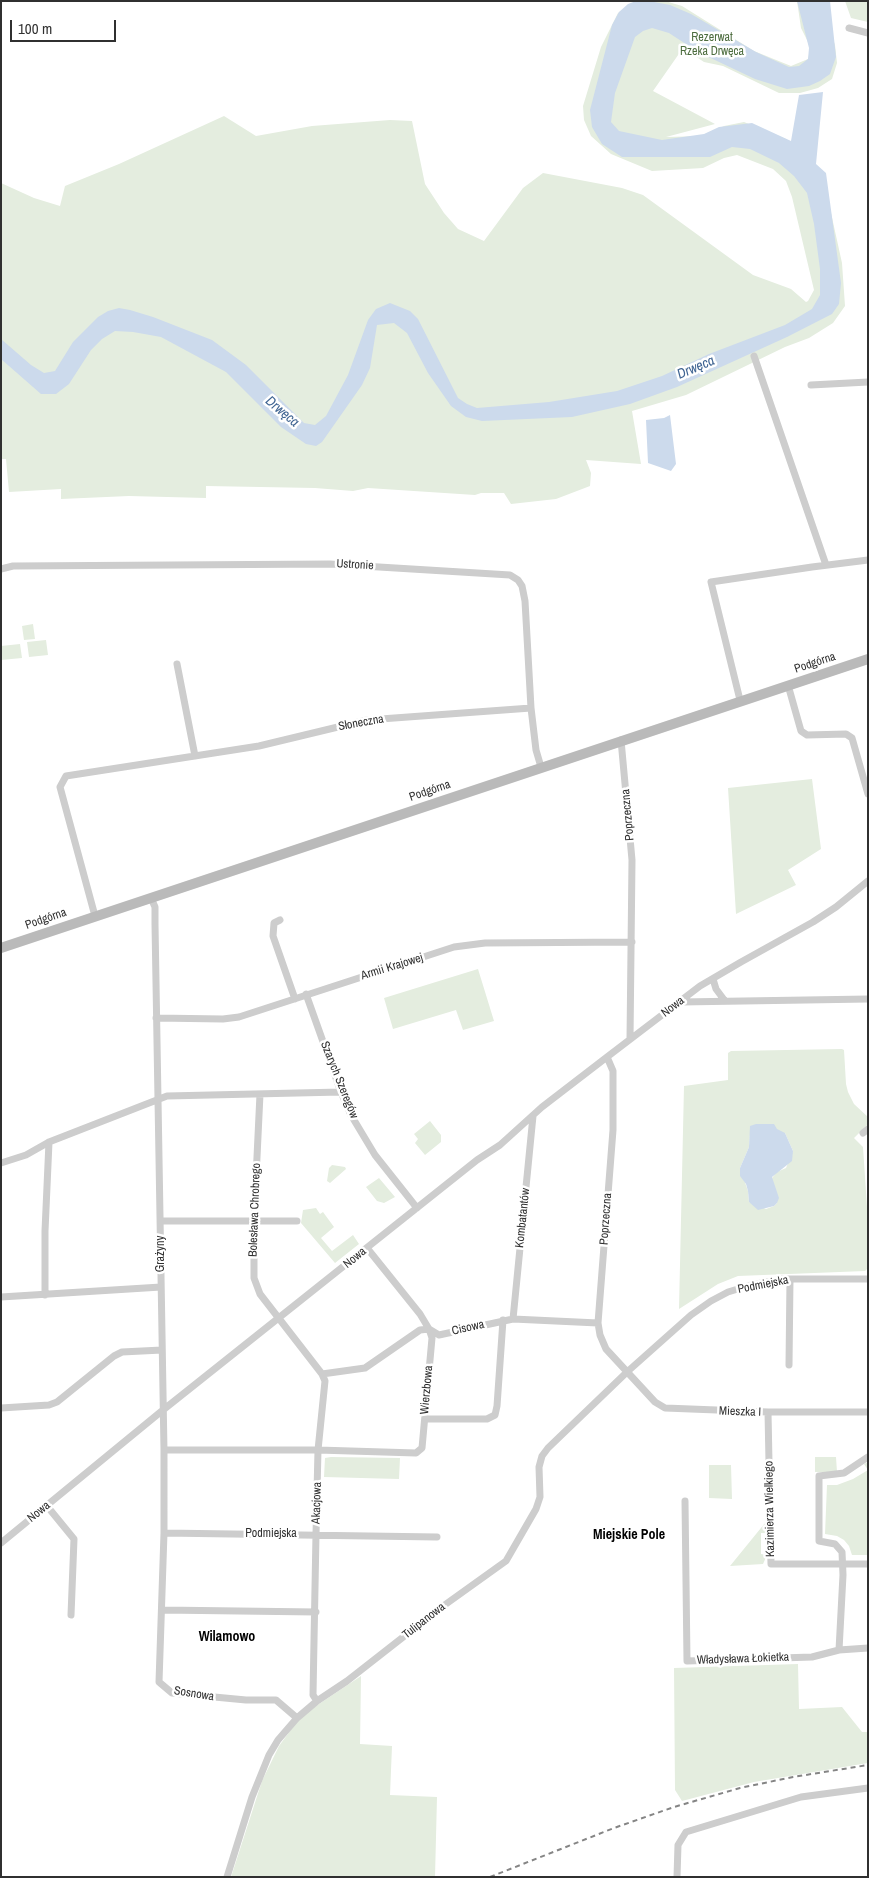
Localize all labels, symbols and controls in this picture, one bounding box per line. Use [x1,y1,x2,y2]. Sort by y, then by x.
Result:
scale bar [12,10,119,42]
text: 100 m [18,18,52,39]
park label: Rezerwat Rzeka Drwęca [680,31,744,59]
water label: Drwęca [675,353,717,383]
water label: Drwęca [262,393,302,431]
street label: Ustronie [336,557,374,573]
street label: Podgórna [792,650,838,676]
street label: Słoneczna [337,712,385,734]
street label: Podgórna [407,777,453,805]
street label: Poprzeczna [619,788,637,842]
street label: Podgórna [23,905,69,933]
street label: Armii Krajowej [359,951,425,983]
street label: Nowa [659,994,687,1020]
street label: Szarych Szeregów [317,1039,361,1121]
street label: Bolesława Chrobrego [246,1163,264,1257]
street label: Kombatantów [513,1187,533,1249]
street label: Poprzeczna [597,1193,615,1245]
street label: Grażyny [154,1236,168,1272]
street label: Nowa [341,1244,369,1272]
street label: Podmiejska [736,1273,790,1297]
street label: Cisowa [450,1317,486,1339]
street label: Wierzbowa [418,1365,436,1415]
street label: Mieszka I [719,1404,761,1420]
street label: Kazimierza Wielkiego [762,1461,778,1557]
street label: Akacjowa [309,1482,325,1524]
street label: Nowa [25,1498,53,1526]
street label: Podmiejska [245,1527,297,1541]
district label: Miejskie Pole [593,1527,665,1543]
street label: Tulipanowa [400,1600,448,1642]
district label: Wilamowo [199,1629,255,1645]
street label: Władysława Łokietka [697,1650,789,1668]
street label: Sosnowa [173,1684,215,1704]

